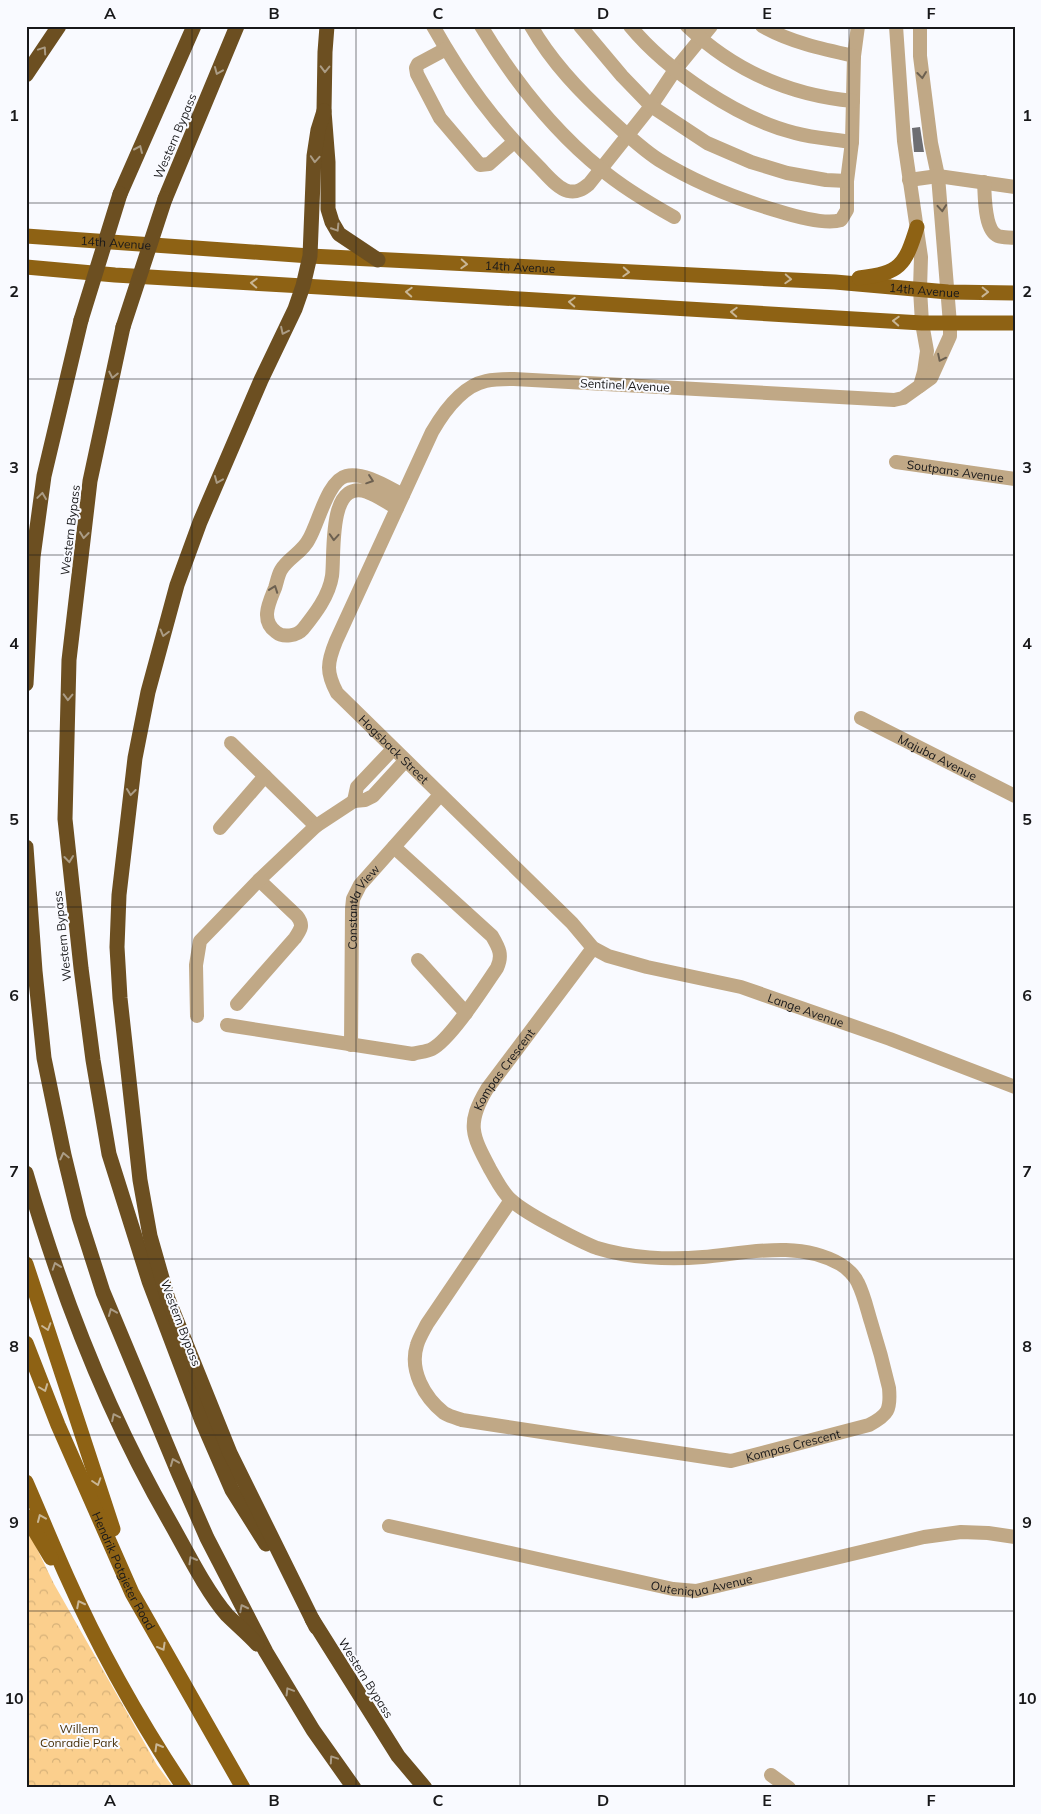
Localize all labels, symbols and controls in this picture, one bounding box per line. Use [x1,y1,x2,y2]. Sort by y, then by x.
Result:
text: A [104,3,116,23]
text: B [268,3,280,23]
text: C [433,3,444,23]
text: D [597,3,609,23]
text: E [762,3,772,23]
text: F [926,3,936,23]
one-way arrow [37,47,46,56]
one-way arrow [320,65,330,73]
one-way arrow [214,66,225,75]
one-way arrow [916,71,927,79]
street label: Western Bypass [150,91,200,181]
text: 1 [9,105,19,125]
text: 1 [1022,105,1032,125]
one-way arrow [133,145,144,154]
one-way arrow [309,155,320,163]
one-way arrow [936,205,947,213]
one-way arrow [330,222,339,231]
street label: 14th Avenue [80,232,152,252]
street label: 14th Avenue [484,257,556,276]
one-way arrow [460,259,468,270]
one-way arrow [622,266,630,277]
one-way arrow [785,274,793,285]
one-way arrow [250,277,258,288]
street label: 14th Avenue [888,279,960,300]
text: 2 [9,281,19,301]
text: 2 [1022,281,1032,301]
one-way arrow [405,287,413,298]
one-way arrow [982,287,990,297]
one-way arrow [567,297,575,308]
one-way arrow [730,306,738,317]
one-way arrow [892,316,900,327]
one-way arrow [281,326,291,335]
one-way arrow [937,353,947,362]
one-way arrow [108,371,118,380]
street label: Sentinel Avenue [580,375,670,395]
street label: Soutpans Avenue [906,456,1005,485]
text: 3 [9,457,19,477]
text: 3 [1022,457,1032,477]
one-way arrow [365,474,374,484]
one-way arrow [213,475,224,484]
street label: Western Bypass [57,484,83,576]
one-way arrow [36,492,46,501]
one-way arrow [79,531,90,539]
one-way arrow [329,534,340,542]
one-way arrow [268,585,278,594]
one-way arrow [159,628,170,637]
text: 4 [9,633,19,653]
text: 4 [1022,633,1032,653]
one-way arrow [63,693,74,701]
street label: Hogsback Street [356,711,432,786]
street label: Majuba Avenue [896,731,980,783]
one-way arrow [126,788,137,796]
text: 5 [9,809,19,829]
text: 5 [1022,809,1032,829]
one-way arrow [63,855,74,863]
street label: Constantla View [344,861,383,950]
street label: Western Bypass [50,890,74,982]
text: 6 [9,985,19,1005]
text: 6 [1022,985,1032,1005]
street label: Lange Avenue [766,989,846,1030]
street label: Kompas Crescent [470,1025,538,1113]
one-way arrow [59,1152,70,1161]
text: 7 [9,1161,19,1181]
text: 7 [1022,1161,1032,1181]
one-way arrow [52,1262,62,1270]
street label: Western Bypass [158,1278,204,1368]
one-way arrow [107,1308,118,1317]
one-way arrow [41,1323,51,1331]
text: 8 [9,1336,19,1356]
text: 8 [1022,1336,1032,1356]
one-way arrow [38,1384,48,1392]
one-way arrow [111,1413,121,1422]
street label: Kompas Crescent [744,1425,842,1464]
one-way arrow [169,1458,180,1467]
one-way arrow [92,1477,102,1485]
street label: Hendrik Potgieter Road [90,1509,159,1632]
text: 9 [9,1512,19,1532]
text: 9 [1022,1512,1032,1532]
one-way arrow [37,1514,48,1523]
one-way arrow [188,1556,198,1565]
street label: Outeniqua Avenue [649,1570,754,1599]
one-way arrow [76,1600,86,1609]
one-way arrow [239,1605,249,1614]
street label: Western Bypass [336,1635,397,1721]
one-way arrow [156,1642,166,1651]
one-way arrow [286,1687,296,1696]
text: 10 [4,1688,24,1708]
text: 10 [1017,1688,1037,1708]
park label: Willem Conradie Park [40,1721,119,1750]
one-way arrow [155,1743,165,1752]
one-way arrow [330,1755,339,1765]
text: A [104,1790,116,1810]
text: B [268,1790,280,1810]
text: C [433,1790,444,1810]
text: D [597,1790,609,1810]
text: E [762,1790,772,1810]
text: F [926,1790,936,1810]

